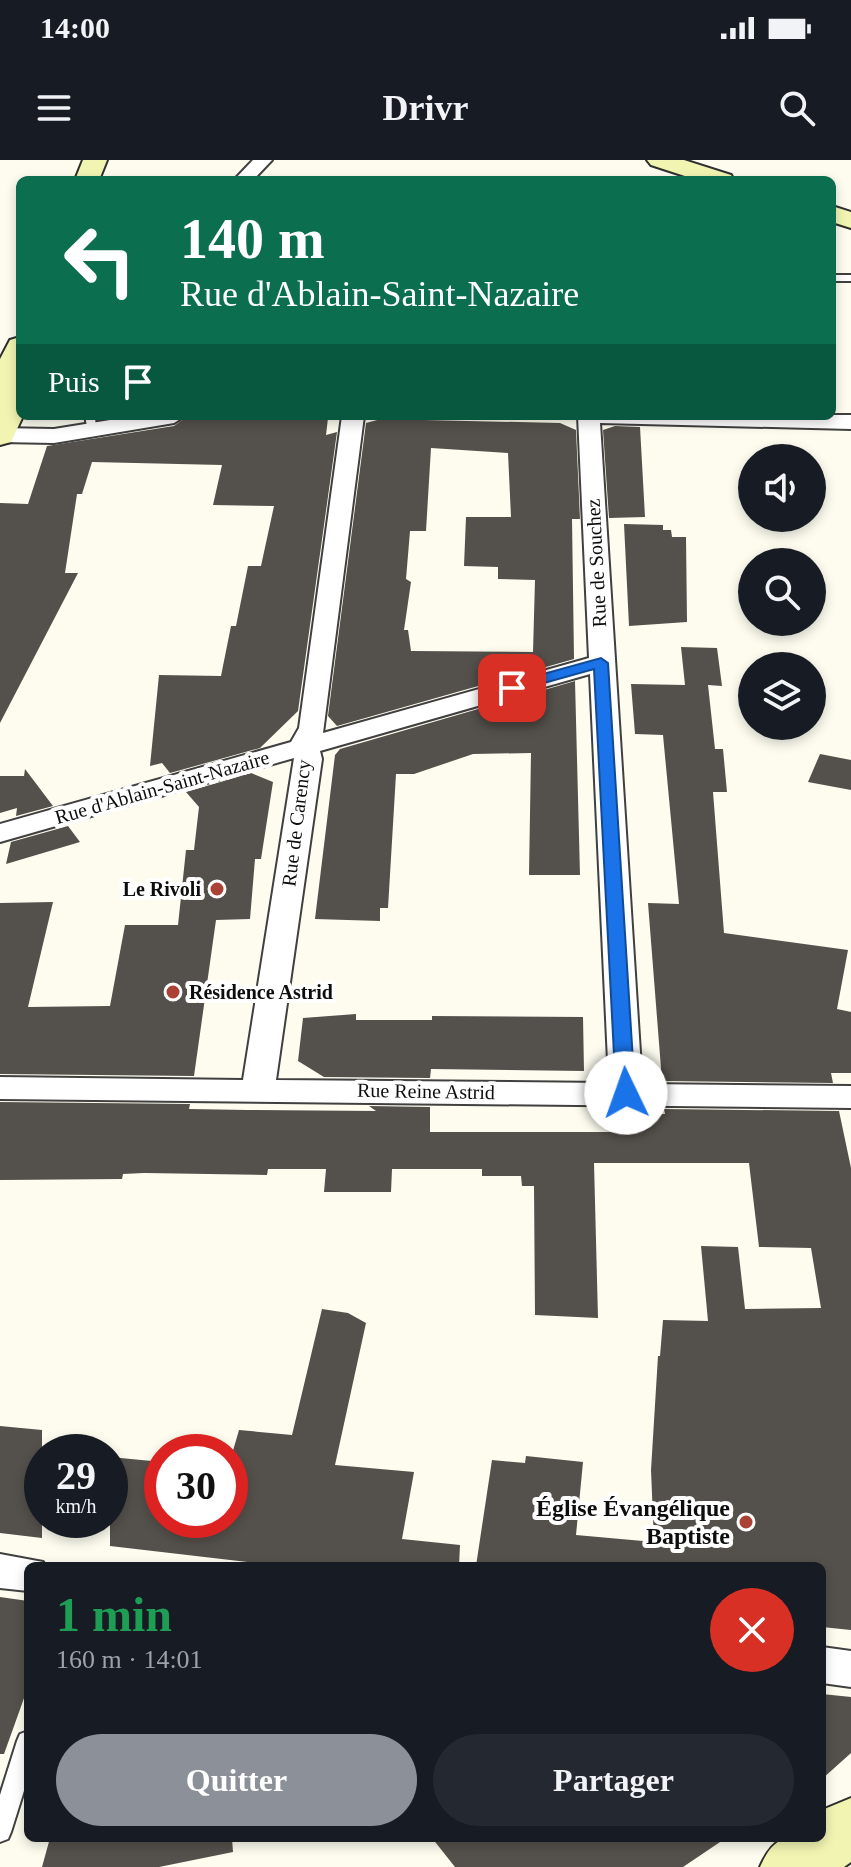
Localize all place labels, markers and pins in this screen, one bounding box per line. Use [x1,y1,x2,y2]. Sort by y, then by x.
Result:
pin [478,654,546,722]
place label: Le Rivoli [123,878,201,900]
marker: Le Rivoli [208,880,226,898]
place label: Résidence Astrid [189,981,333,1003]
marker: Résidence Astrid [164,983,182,1001]
place label: Église Évangélique Baptiste [536,1495,730,1549]
marker: Église Évangélique Baptiste [737,1513,755,1531]

